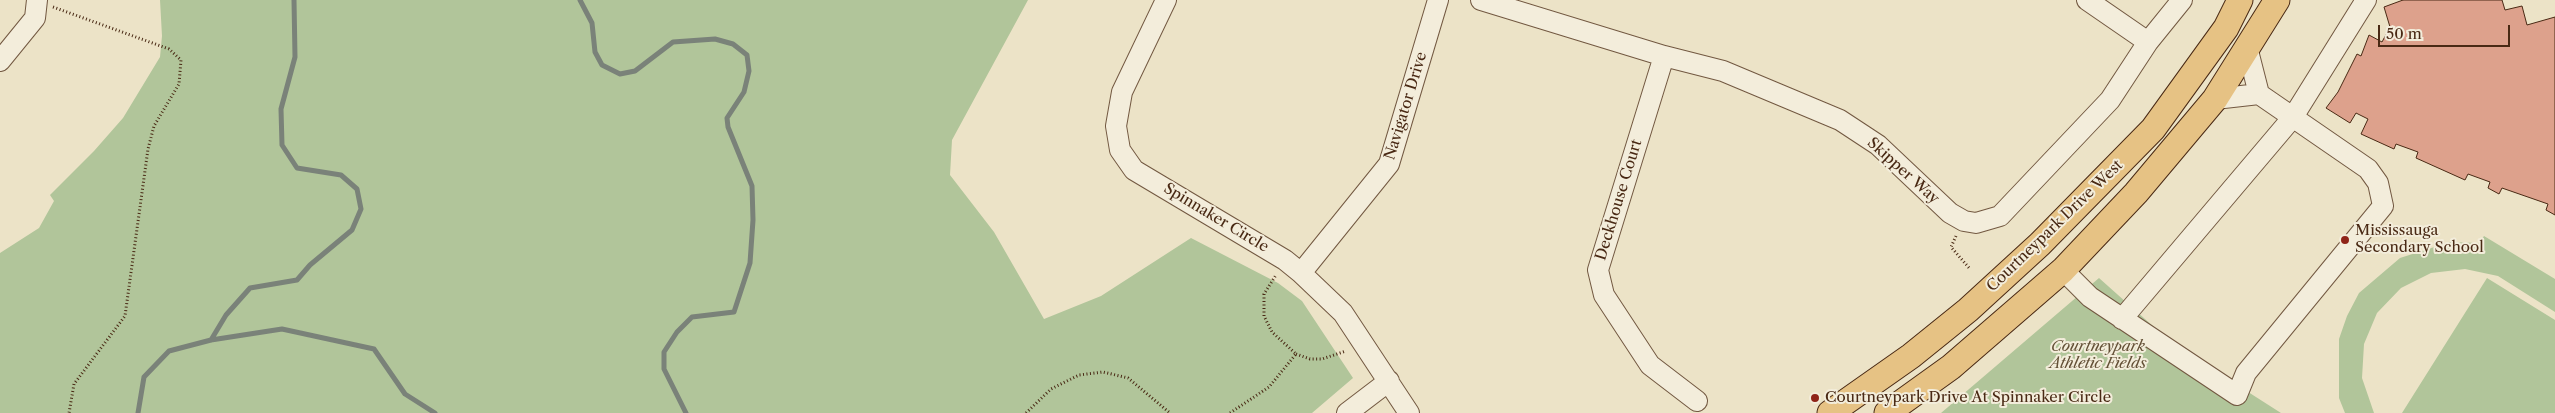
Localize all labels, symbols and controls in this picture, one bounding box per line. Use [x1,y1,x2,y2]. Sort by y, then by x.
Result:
scale bar [2380,15,2512,47]
text: 50 m [2386,24,2422,43]
street label: Navigator Drive [1381,50,1431,162]
street label: Skipper Way [1863,134,1943,208]
street label: Deckhouse Court [1592,137,1646,263]
street label: Courtneypark Drive West [1983,156,2127,296]
street label: Spinnaker Circle [1160,180,1272,256]
place label: Mississauga Secondary School [2355,222,2484,257]
marker: Mississauga Secondary School [2339,234,2351,246]
park label: Courtneypark Athletic Fields [2050,338,2146,373]
place label: Courtneypark Drive At Spinnaker Circle [1825,389,2111,407]
marker: Courtneypark Drive At Spinnaker Circle [1809,392,1821,404]

